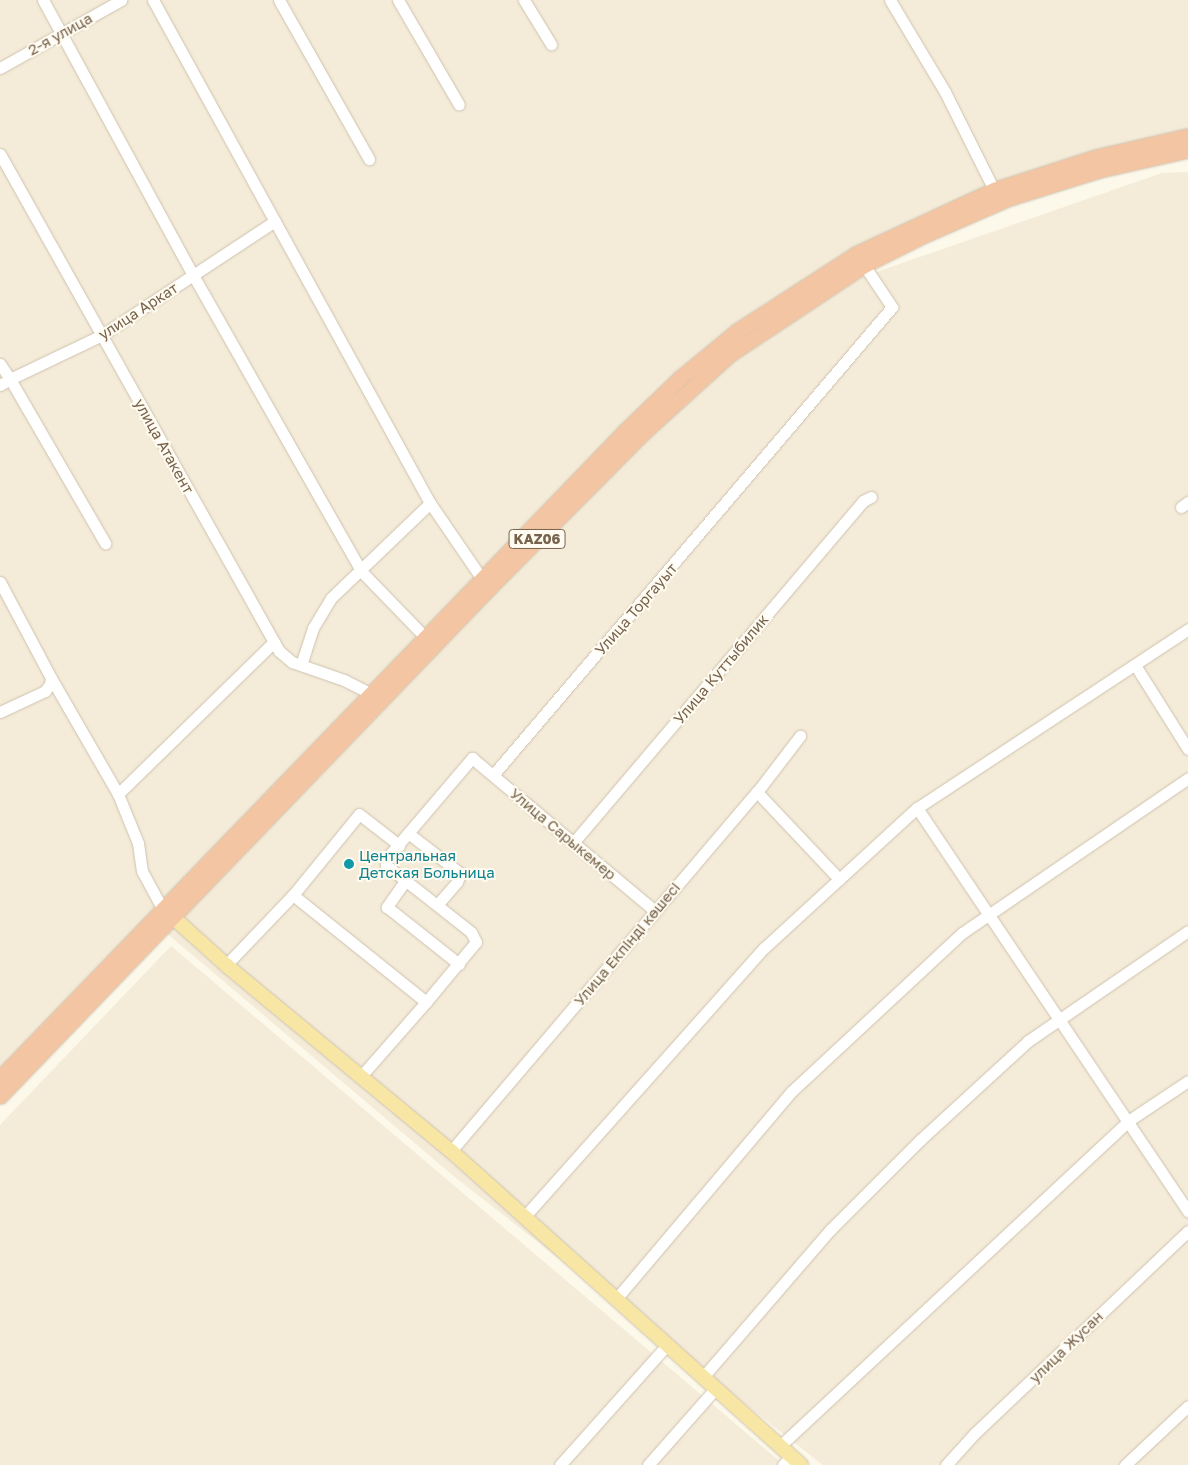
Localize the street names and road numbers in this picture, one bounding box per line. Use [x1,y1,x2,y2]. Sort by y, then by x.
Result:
street label: 2-я улица [25,9,95,59]
street label: улица Аркат [95,279,181,343]
street label: улица Атакент [130,395,198,497]
road number: KАZ06 [508,528,566,550]
street label: Улица Торгауыт [591,559,681,659]
street label: Улица Куттыбилик [670,610,772,728]
street label: Улица Сарыкемер [506,784,620,884]
street label: Улица Екпінді көшесі [570,879,684,1009]
street label: улица Жусан [1025,1307,1107,1387]

